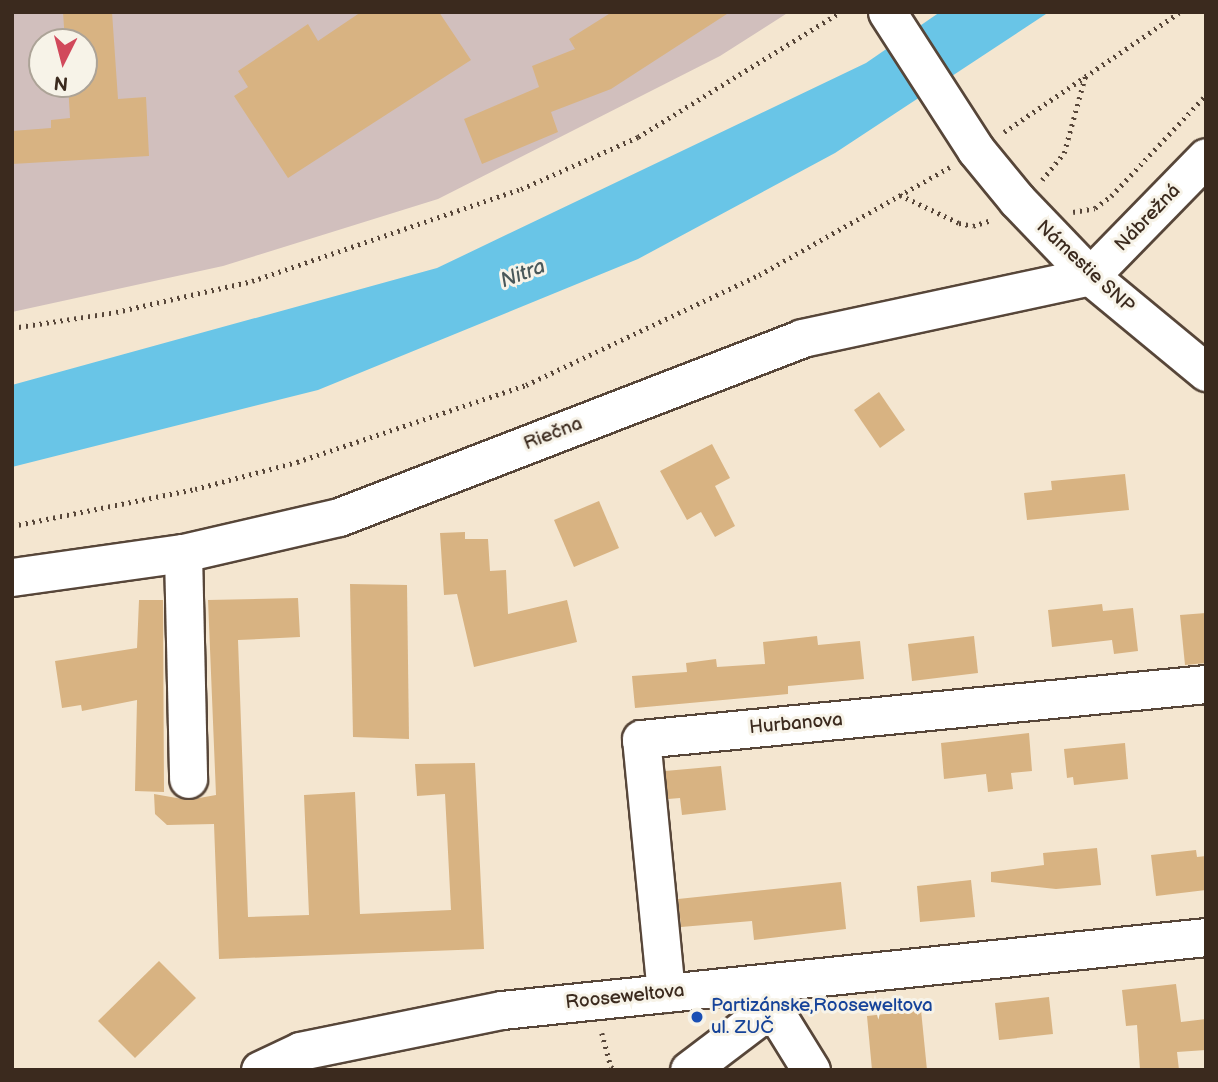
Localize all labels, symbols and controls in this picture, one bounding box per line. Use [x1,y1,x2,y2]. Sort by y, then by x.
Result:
north arrow [28,28,98,98]
text: N [53,70,69,95]
street label: Nábrežná [1110,180,1186,256]
street label: Námestie SNP [1031,216,1139,318]
water label: Nitra [497,254,549,294]
street label: Riečna [520,412,586,456]
street label: Hurbanova [748,709,844,739]
street label: Rooseweltova [564,979,686,1015]
place label: Partizánske,Rooseweltova ul. ZUČ [711,995,933,1039]
marker: Partizánske,Rooseweltova ul. ZUČ [689,1009,705,1025]

